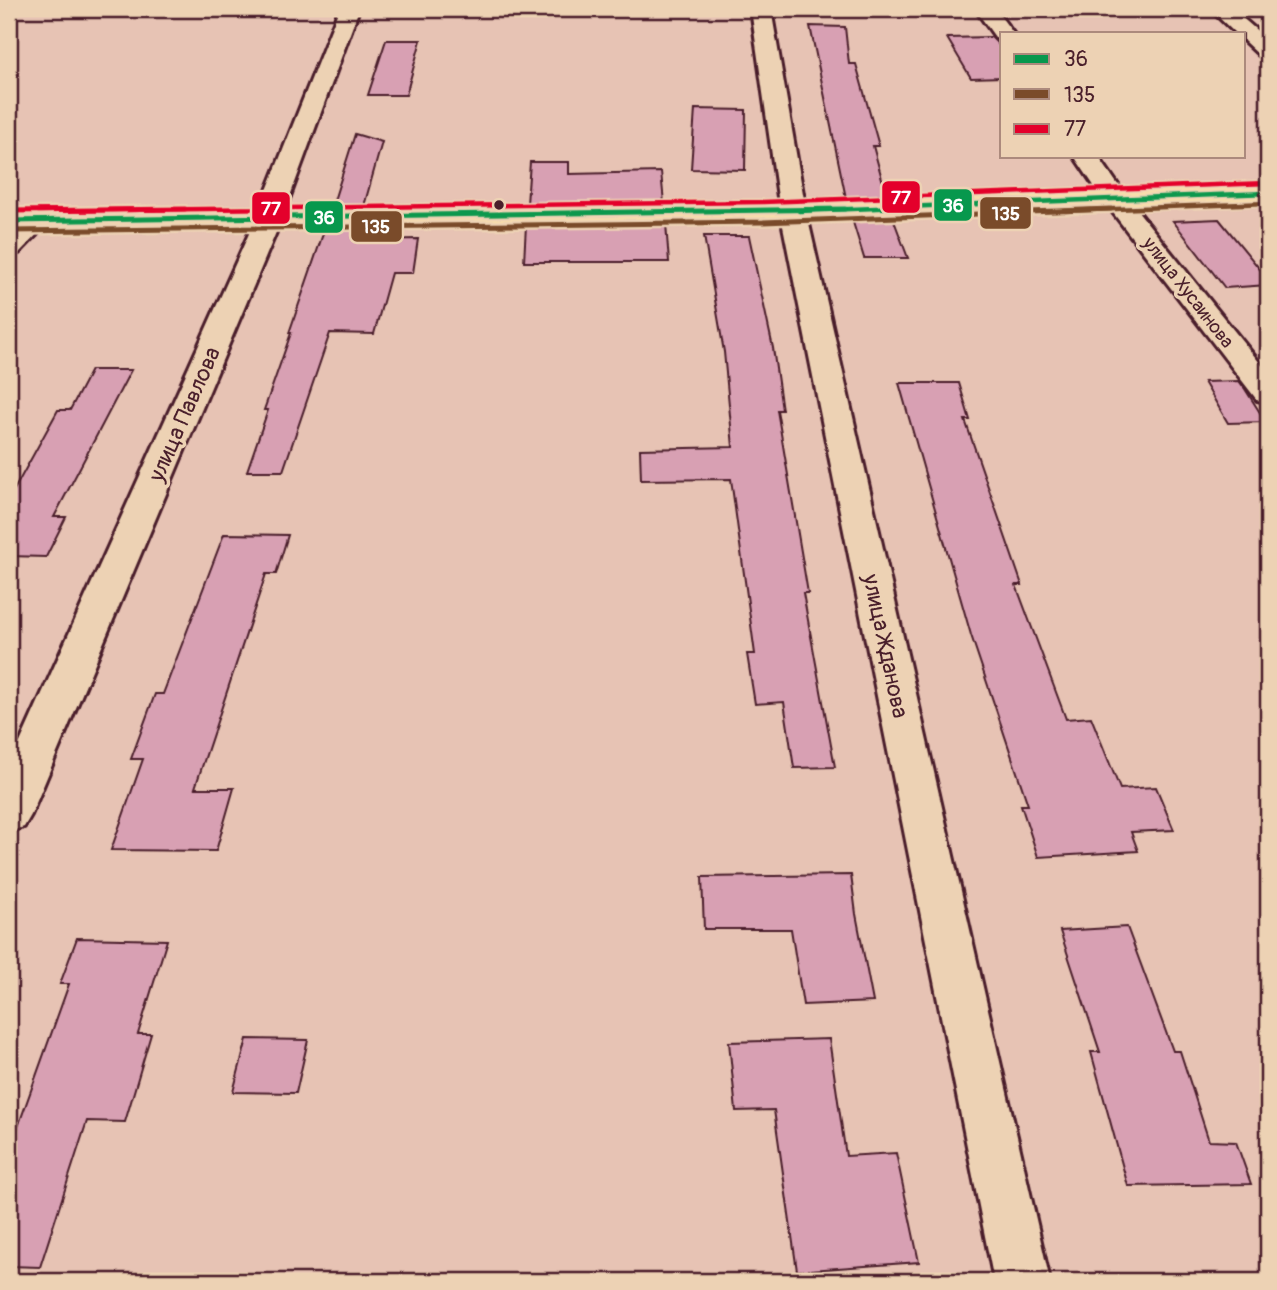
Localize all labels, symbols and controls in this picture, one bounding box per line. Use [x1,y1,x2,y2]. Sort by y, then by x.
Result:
legend [1000,32,1246,158]
text: 36 [1064,46,1088,73]
text: 135 [1064,82,1095,109]
text: 77 [1064,116,1086,143]
line badge: 77 [881,180,921,214]
text: 77 [891,186,912,210]
line badge: 36 [933,188,973,222]
line badge: 77 [251,191,291,225]
text: 36 [942,194,964,218]
line badge: 135 [979,196,1032,230]
text: 77 [261,197,282,221]
unlabelled marker [492,198,506,212]
line badge: 36 [304,200,344,234]
text: 135 [992,202,1020,226]
text: 36 [313,206,335,230]
line badge: 135 [350,210,403,243]
text: 135 [362,215,390,239]
street label: улица Хусаинова [1137,231,1239,353]
street label: улица Павлова [141,342,227,487]
street label: улица Жданова [856,571,915,721]

